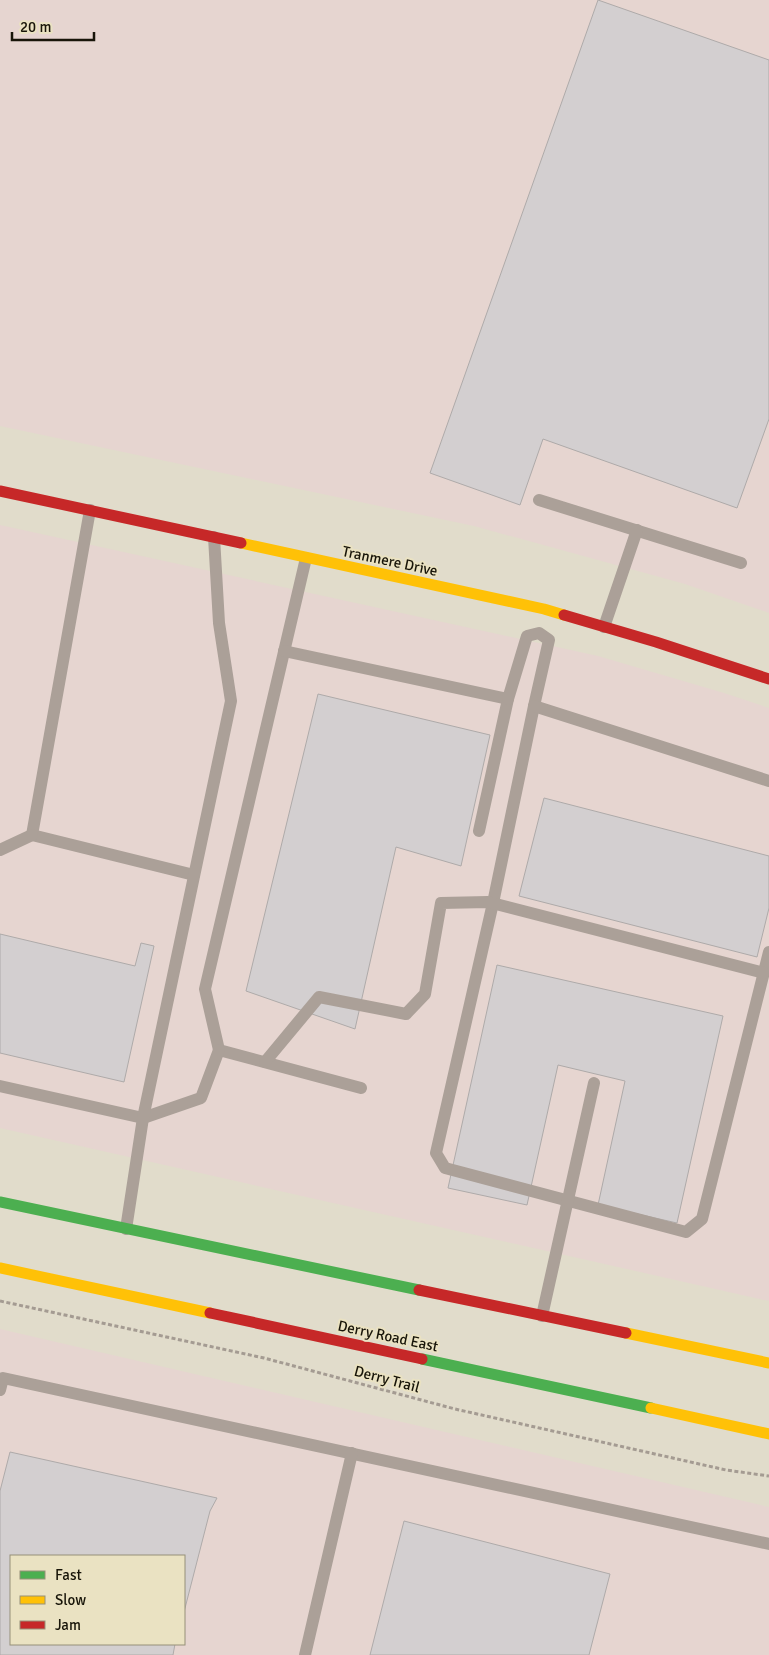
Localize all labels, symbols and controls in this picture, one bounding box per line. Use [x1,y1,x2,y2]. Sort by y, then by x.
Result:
scale bar [12,10,95,42]
text: 20 m [20,18,51,36]
street label: Tranmere Drive [341,542,439,580]
street label: Derry Road East [336,1317,440,1355]
street label: Derry Trail [352,1362,422,1396]
legend [10,1555,185,1645]
text: Fast [55,1566,82,1584]
text: Slow [55,1591,86,1609]
text: Jam [55,1616,81,1634]

